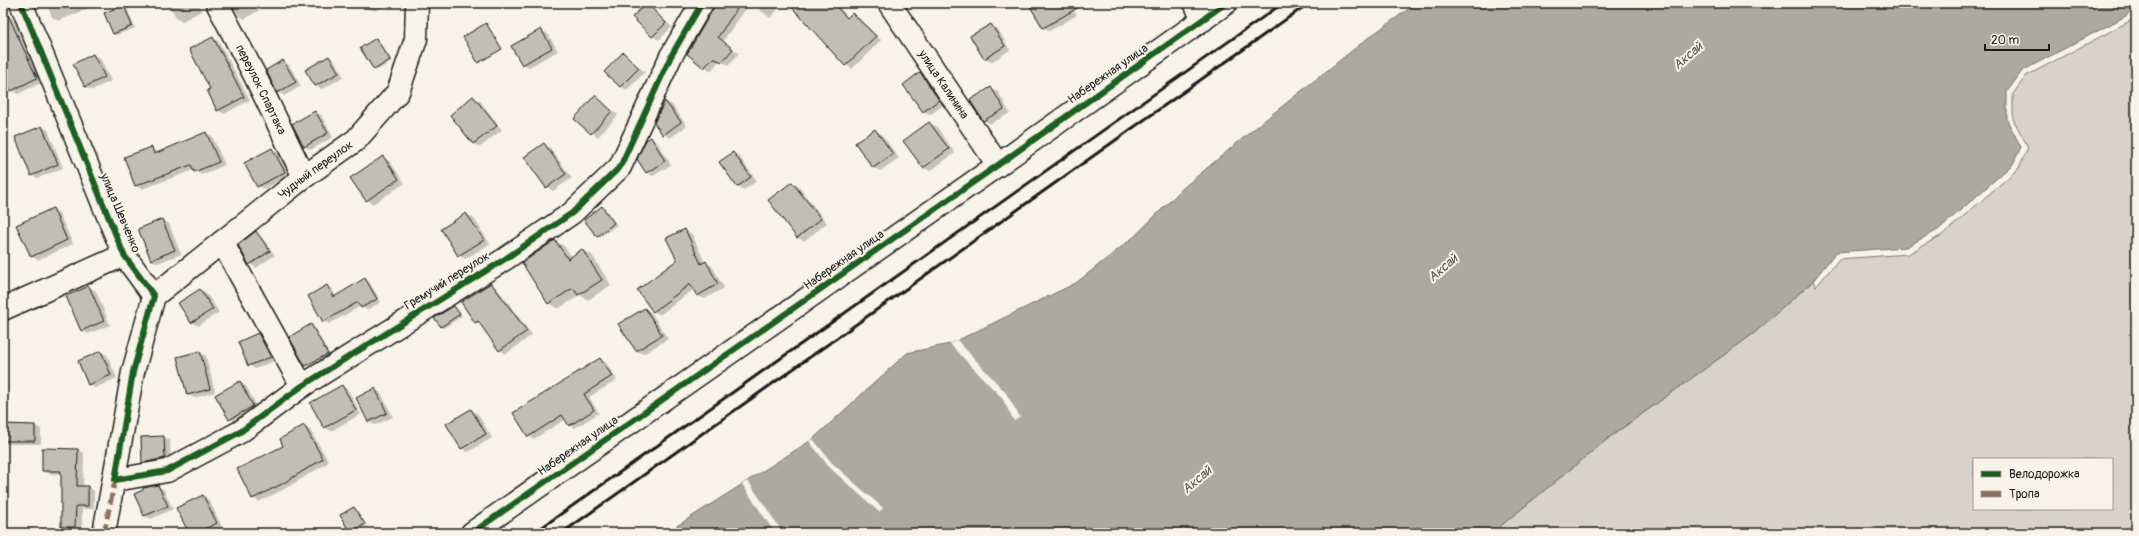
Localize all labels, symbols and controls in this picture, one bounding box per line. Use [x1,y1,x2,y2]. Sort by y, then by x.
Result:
scale bar [1985,26,2049,52]
text: 20 m [1991,33,2020,48]
water label: Аксай [1670,38,1707,73]
street label: Набережная улица [1065,40,1151,107]
street label: переулок Спартака [232,42,290,137]
street label: улица Калинина [915,46,972,122]
street label: Чудный переулок [275,137,356,202]
street label: улица Шевченко [96,170,144,255]
street label: Набережная улица [801,226,887,293]
street label: Гремучий переулок [402,249,492,313]
water label: Аксай [1425,250,1462,285]
street label: Набережная улица [535,412,621,479]
legend [1973,458,2113,510]
water label: Аксай [1179,462,1216,497]
text: Велодорожка [2009,467,2080,482]
text: Тропа [2009,487,2040,502]

